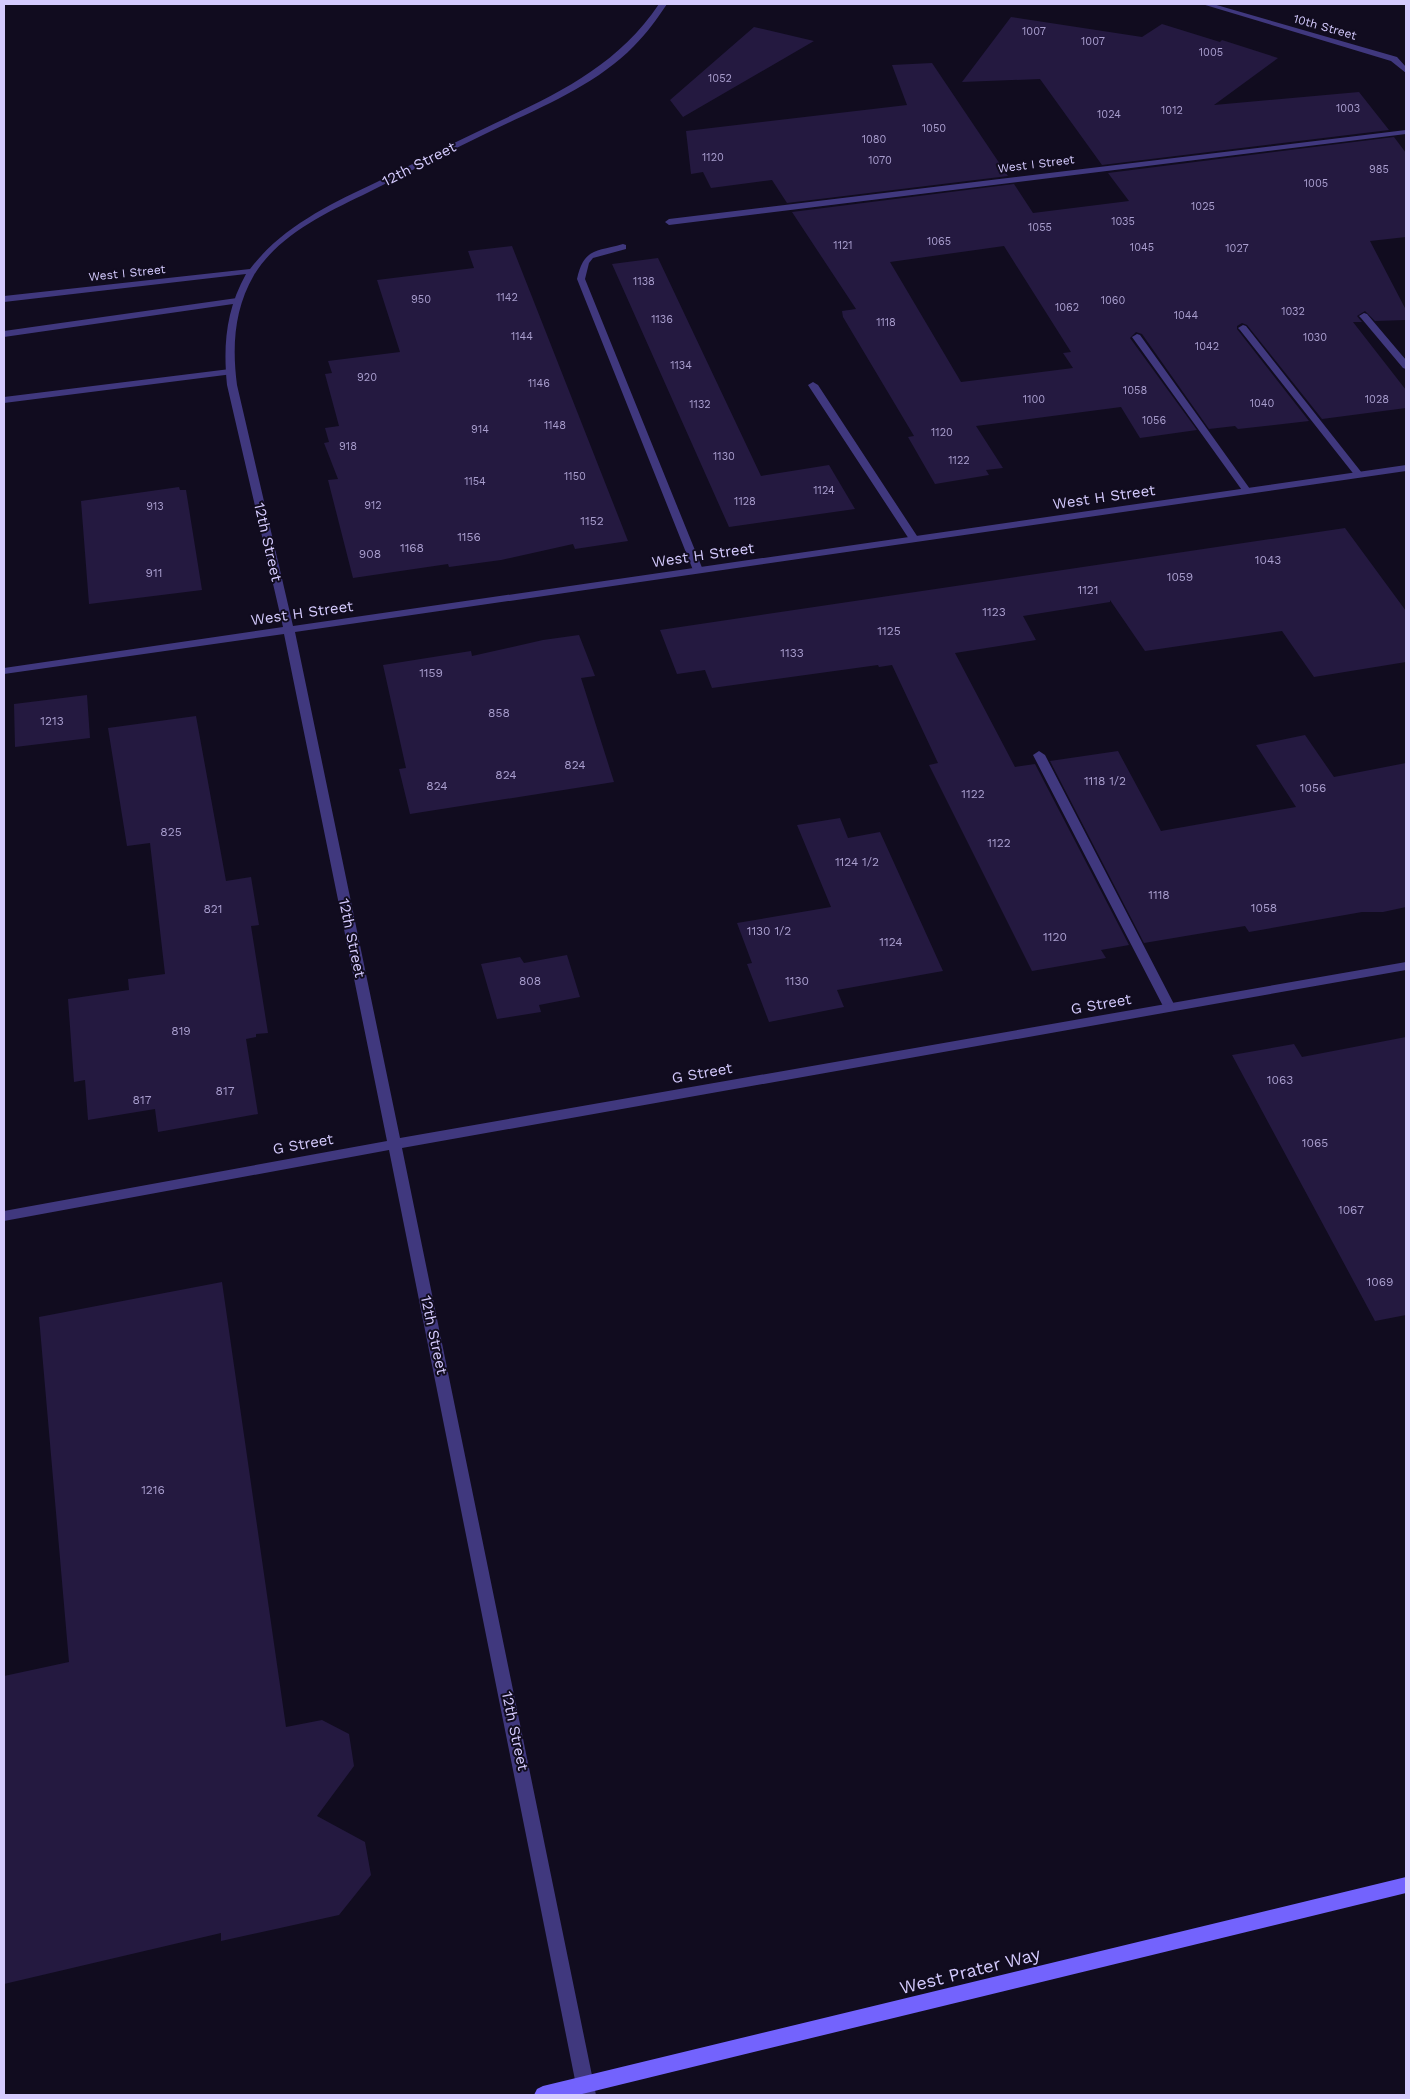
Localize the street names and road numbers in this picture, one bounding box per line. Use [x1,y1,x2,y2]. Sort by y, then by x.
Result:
street label: 10th Street [1292,11,1358,43]
street label: 12th Street [379,137,460,190]
street label: West I Street [997,152,1075,176]
street label: West I Street [88,262,166,284]
street label: West H Street [1052,481,1157,513]
street label: 12th Street [250,501,286,584]
street label: West H Street [651,539,756,571]
street label: West H Street [250,597,355,629]
street label: 12th Street [335,897,369,980]
street label: G Street [1069,990,1133,1018]
street label: G Street [670,1059,734,1087]
street label: G Street [271,1130,335,1158]
street label: 12th Street [417,1294,451,1377]
street label: 12th Street [498,1690,532,1773]
street label: West Prater Way [897,1943,1043,1998]

